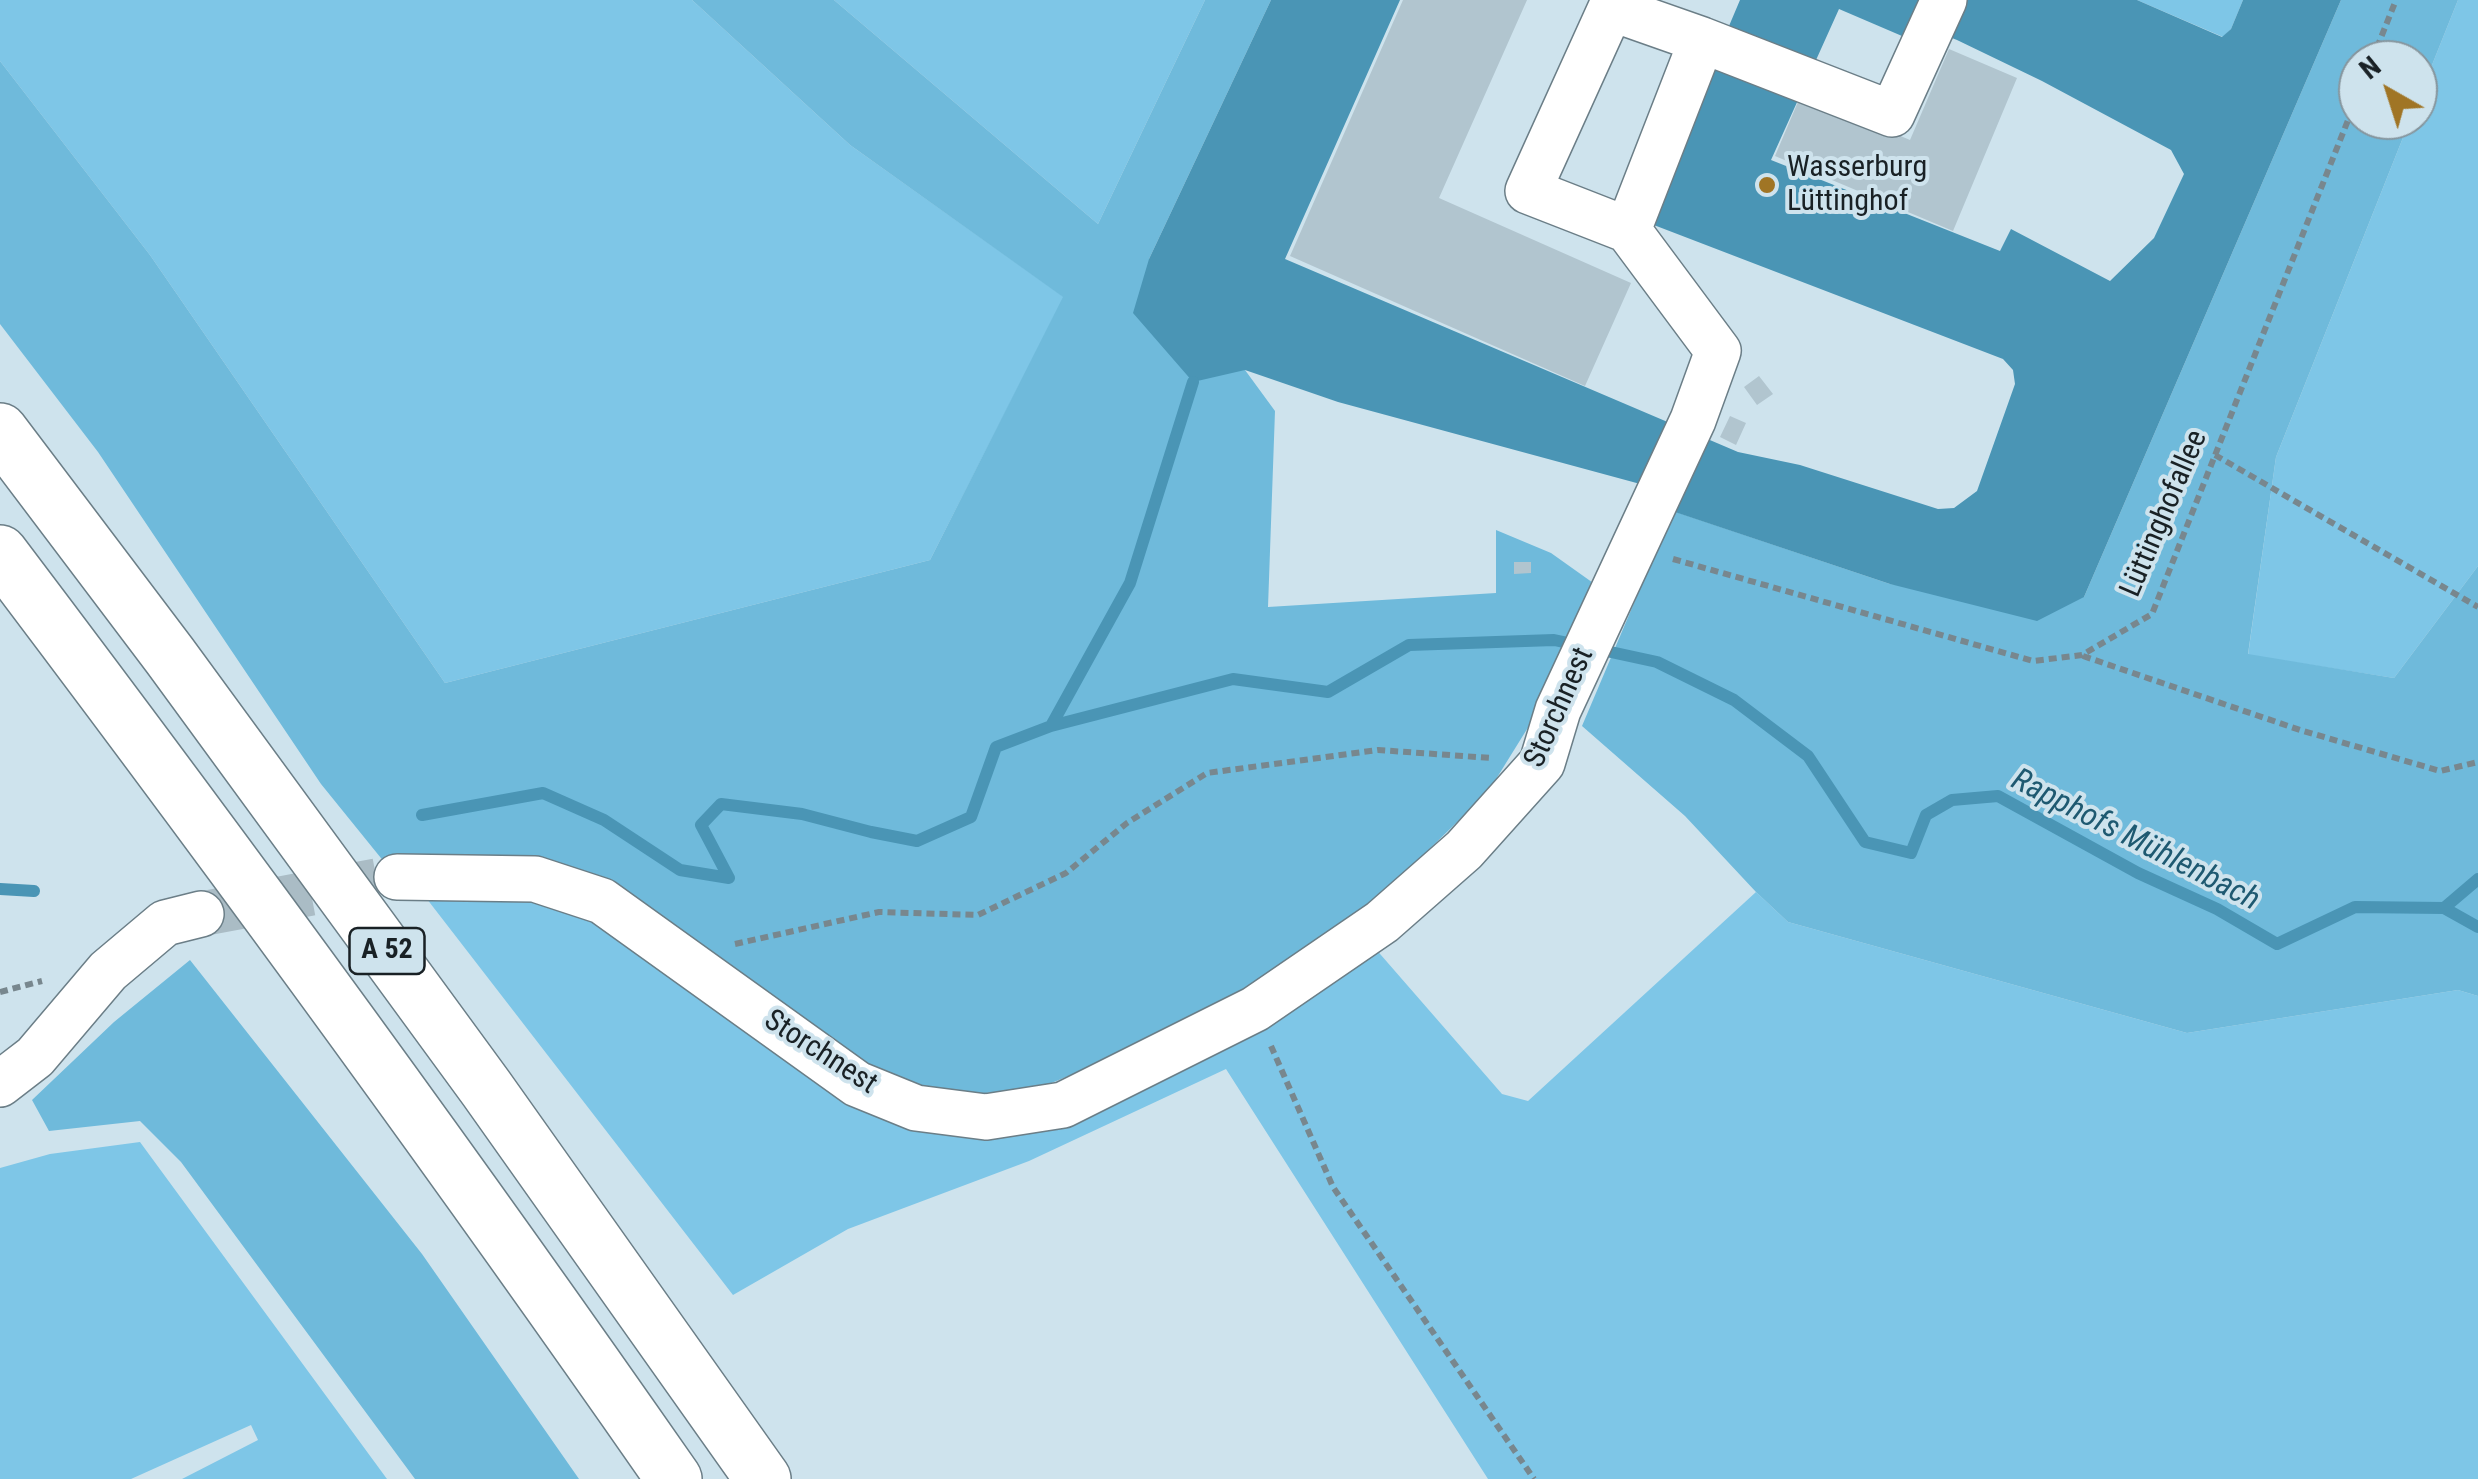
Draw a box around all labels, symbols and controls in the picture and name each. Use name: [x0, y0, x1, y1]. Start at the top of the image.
north arrow: [2338, 40, 2438, 140]
text: N: [2353, 50, 2387, 86]
place label: Wasserburg Lüttinghof: [1787, 150, 1927, 220]
marker: Wasserburg Lüttinghof: [1756, 174, 1778, 196]
street label: Lüttinghofallee: [2114, 425, 2216, 603]
street label: Storchnest: [1518, 642, 1602, 774]
water label: Rapphofs Mühlenbach: [2004, 762, 2266, 920]
road number: A 52: [350, 928, 424, 974]
street label: Storchnest: [757, 1003, 883, 1103]

